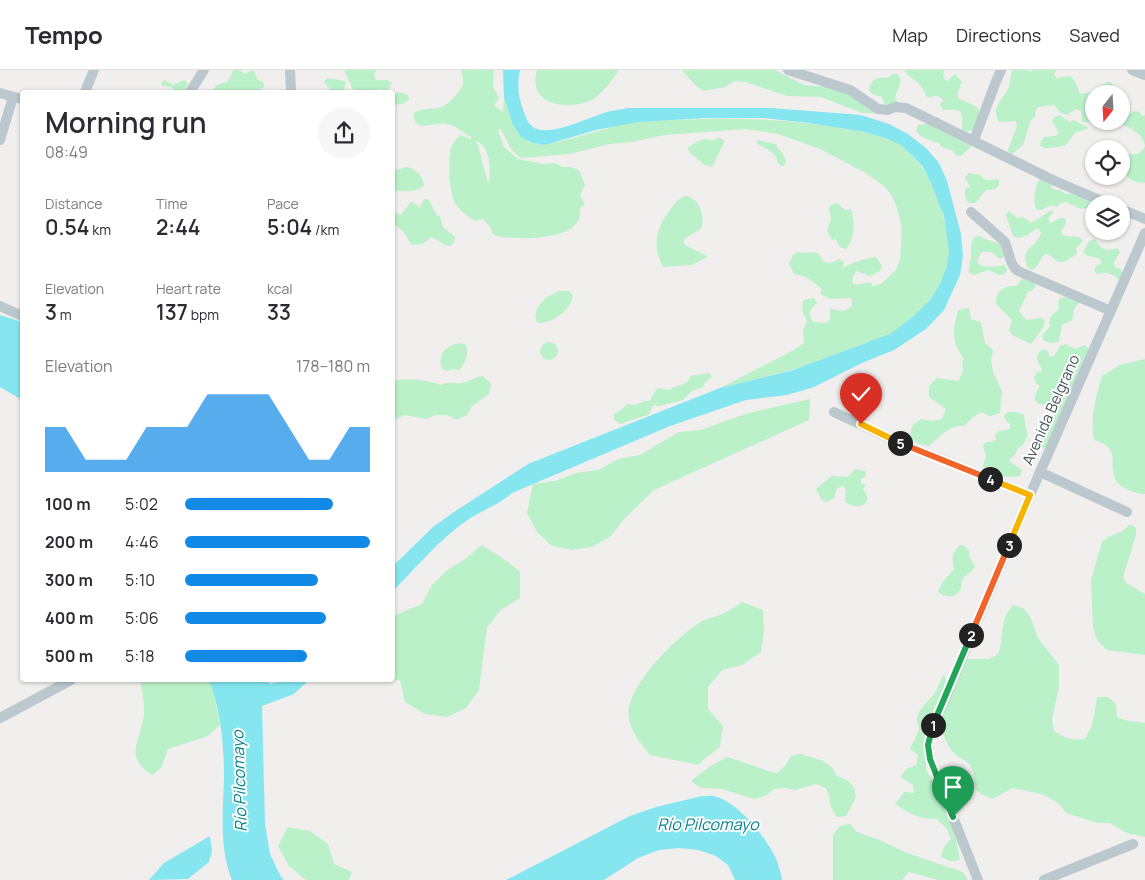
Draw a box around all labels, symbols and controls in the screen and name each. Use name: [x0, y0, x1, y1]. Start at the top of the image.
text: Tempo: [25, 18, 103, 51]
text: Map: [892, 23, 928, 47]
text: Directions: [956, 23, 1041, 47]
text: Saved: [1069, 23, 1120, 47]
north arrow: [1085, 85, 1130, 130]
map controls: [1085, 85, 1130, 240]
text: Morning run: [45, 103, 206, 141]
button: share: [318, 107, 370, 159]
button: locate: [1085, 140, 1130, 185]
text: 08:49: [45, 141, 88, 163]
text: Distance: [45, 194, 102, 213]
text: Time: [156, 194, 188, 213]
text: Pace: [267, 194, 299, 213]
button: layers: [1085, 195, 1130, 240]
text: 0.54: [45, 213, 89, 241]
text: 2:44: [156, 213, 200, 241]
text: 5:04: [267, 213, 312, 241]
text: km: [89, 220, 111, 239]
text: /km: [312, 220, 339, 239]
text: Elevation: [45, 279, 104, 298]
text: Heart rate: [156, 279, 221, 298]
text: kcal: [267, 279, 293, 298]
text: 3: [45, 298, 57, 326]
text: 137: [156, 298, 188, 326]
text: 33: [267, 298, 291, 326]
text: m: [57, 305, 72, 324]
text: bpm: [188, 305, 219, 324]
street label: Avenida Belgrano: [1017, 351, 1084, 468]
text: Elevation: [45, 355, 113, 377]
text: 178–180 m: [296, 355, 370, 377]
pin: [840, 373, 882, 424]
icon: check: [847, 380, 875, 408]
pin: 5: [888, 430, 912, 456]
text: 5: [896, 434, 905, 453]
pin: 4: [978, 466, 1002, 492]
text: 4: [986, 470, 995, 489]
text: 100 m: [45, 493, 91, 515]
text: 5:02: [125, 493, 158, 515]
text: 200 m: [45, 531, 93, 553]
text: 4:46: [125, 531, 159, 553]
pin: 3: [996, 532, 1022, 558]
text: 3: [1005, 536, 1014, 555]
text: 300 m: [45, 569, 93, 591]
text: 5:10: [125, 569, 155, 591]
text: 400 m: [45, 607, 93, 629]
text: 5:06: [125, 607, 159, 629]
pin: 2: [958, 622, 984, 648]
text: 2: [967, 626, 976, 645]
text: 500 m: [45, 645, 93, 667]
text: 5:18: [125, 645, 155, 667]
pin: 1: [920, 712, 946, 738]
text: 1: [930, 716, 937, 735]
water label: Río Pilcomayo: [226, 728, 252, 832]
pin: [932, 766, 974, 817]
icon: arrive: [939, 773, 967, 801]
water label: Río Pilcomayo: [657, 813, 760, 835]

